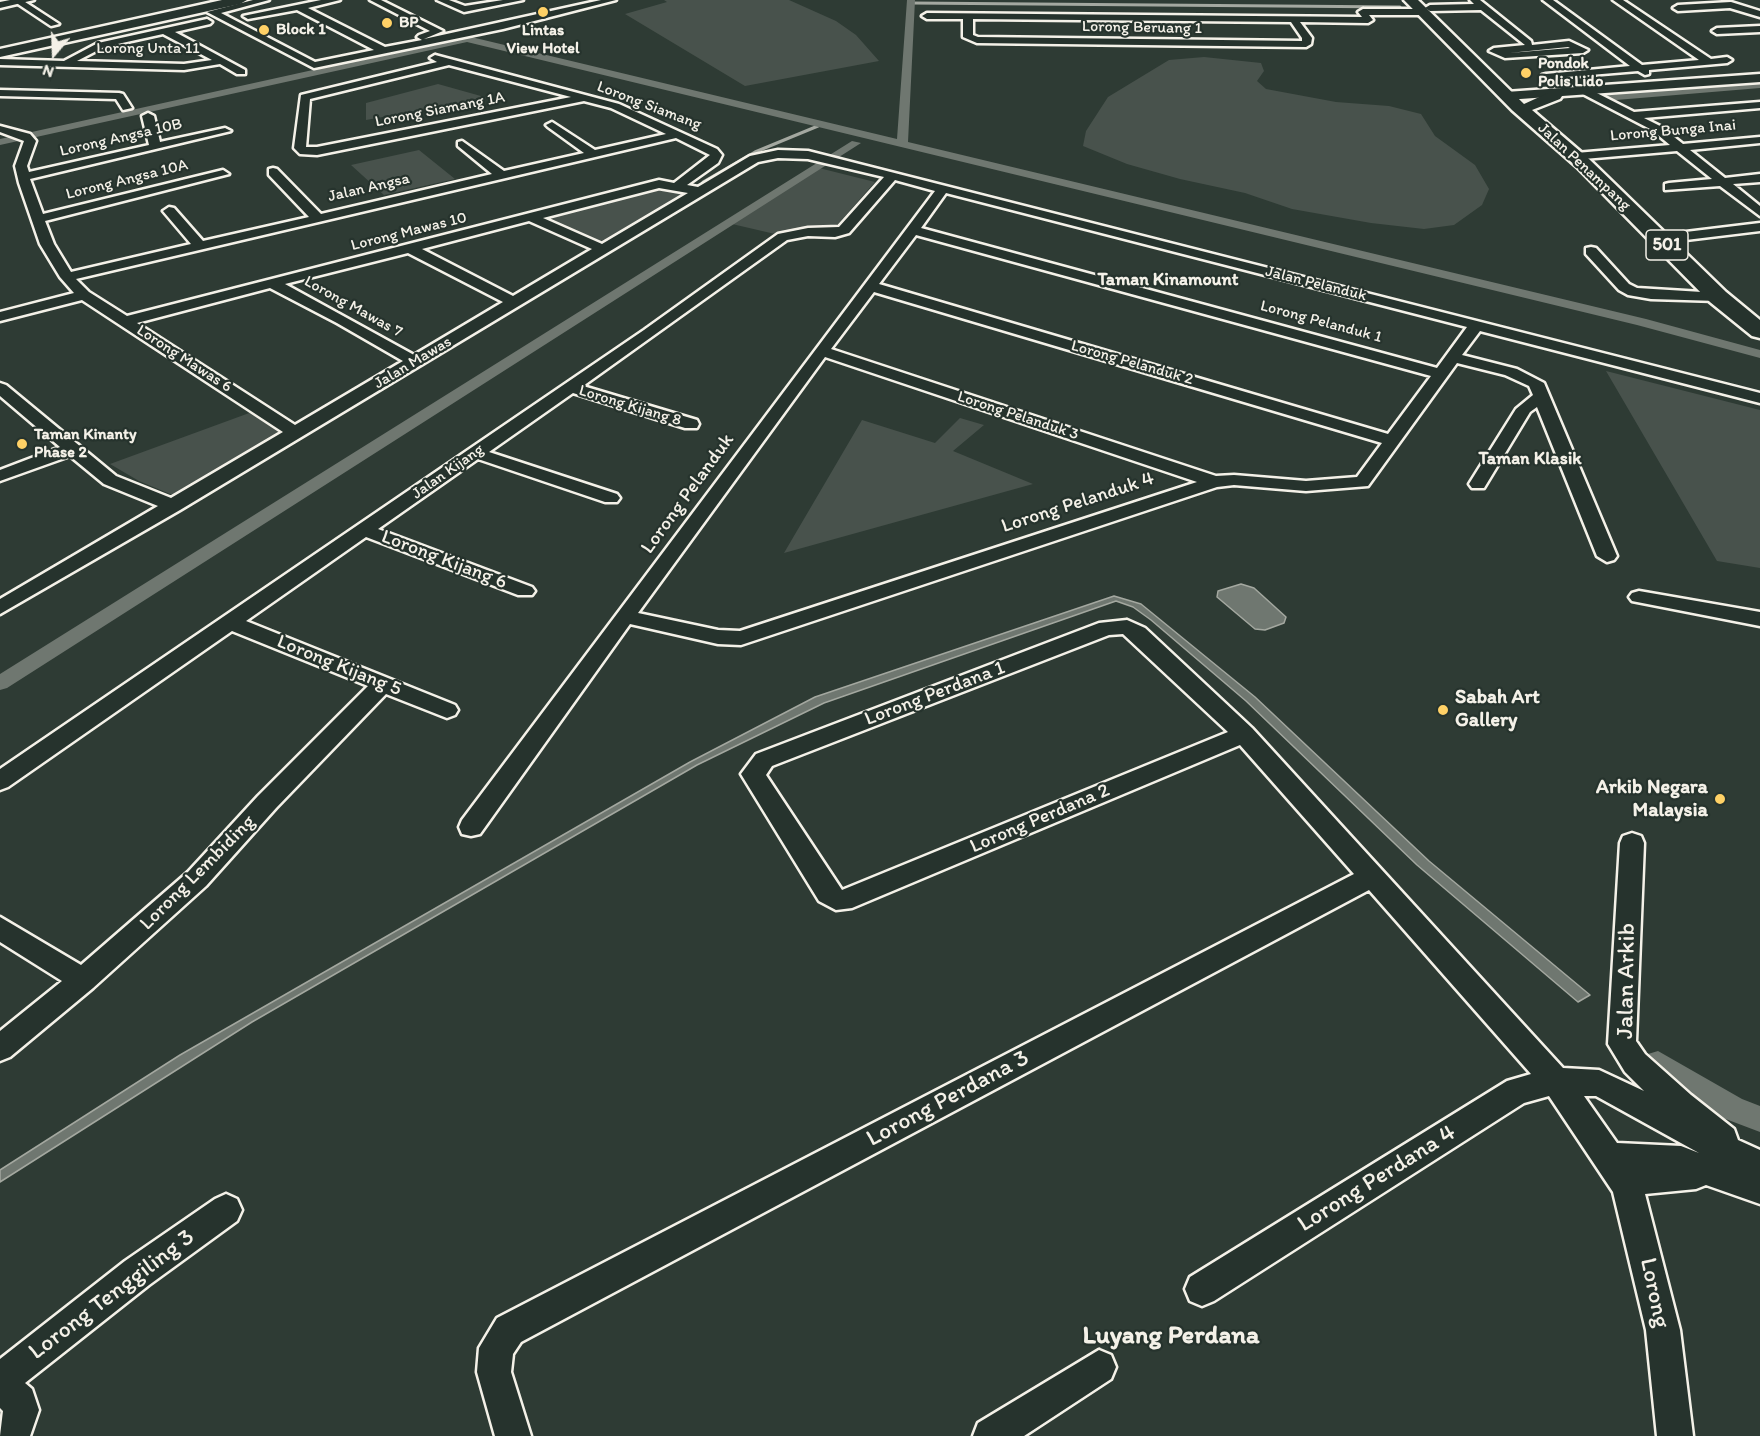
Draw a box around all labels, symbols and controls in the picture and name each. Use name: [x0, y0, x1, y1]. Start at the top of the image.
marker: Lintas View Hotel: [536, 5, 550, 19]
place label: BP: [399, 13, 418, 33]
marker: BP: [380, 16, 394, 30]
street label: Lorong Beruang 1: [1082, 17, 1202, 39]
place label: Block 1: [276, 20, 326, 40]
place label: Lintas View Hotel: [507, 21, 579, 59]
marker: Block 1: [257, 23, 271, 37]
north arrow: [24, 24, 84, 84]
street label: Lorong Unta 11: [96, 39, 200, 59]
place label: Pondok Polis Lido: [1538, 54, 1603, 92]
text: N: [40, 61, 56, 82]
marker: Pondok Polis Lido: [1519, 66, 1533, 80]
street label: Lorong Siamang: [594, 77, 704, 135]
street label: Lorong Siamang 1A: [373, 88, 507, 132]
street label: Lorong Angsa 10B: [58, 115, 184, 161]
street label: Lorong Bunga Inai: [1609, 116, 1737, 146]
street label: Jalan Penampang: [1533, 119, 1635, 215]
street label: Lorong Angsa 10A: [64, 156, 190, 204]
street label: Jalan Angsa: [326, 169, 412, 207]
street label: Lorong Mawas 10: [349, 208, 469, 256]
road number: 501: [1646, 230, 1688, 260]
street label: Jalan Pelanduk: [1264, 262, 1368, 306]
district label: Taman Kinamount: [1097, 269, 1239, 291]
street label: Lorong Mawas 7: [300, 272, 406, 342]
street label: Lorong Pelanduk 1: [1258, 297, 1384, 347]
street label: Lorong Mawas 6: [133, 321, 235, 397]
street label: Jalan Mawas: [371, 332, 455, 394]
street label: Lorong Pelanduk 2: [1069, 336, 1195, 390]
street label: Lorong Kijang 8: [576, 381, 684, 431]
street label: Lorong Pelanduk 3: [955, 387, 1081, 445]
place label: Taman Kinanty Phase 2: [34, 425, 136, 463]
street label: Lorong Pelanduk: [636, 429, 740, 559]
marker: Taman Kinanty Phase 2: [15, 437, 29, 451]
street label: Jalan Kijang: [408, 440, 488, 504]
district label: Taman Klasik: [1478, 448, 1582, 470]
street label: Lorong Pelanduk 4: [999, 467, 1157, 539]
street label: Lorong Kijang 6: [378, 525, 510, 595]
street label: Lorong Kijang 5: [273, 630, 405, 702]
street label: Lorong Perdana 1: [862, 656, 1008, 732]
place label: Sabah Art Gallery: [1455, 686, 1540, 733]
marker: Sabah Art Gallery: [1436, 703, 1450, 717]
place label: Arkib Negara Malaysia: [1596, 776, 1708, 823]
street label: Lorong Perdana 2: [967, 779, 1113, 859]
marker: Arkib Negara Malaysia: [1713, 792, 1727, 806]
street label: Lorong Lembiding: [135, 810, 261, 936]
street label: Jalan Arkib: [1612, 923, 1642, 1039]
street label: Lorong Perdana 3: [862, 1044, 1034, 1154]
street label: Lorong Perdana 4: [1293, 1119, 1461, 1239]
street label: Lorong Tenggiling 3: [24, 1223, 200, 1367]
street label: Lorong: [1633, 1255, 1675, 1331]
district label: Luyang Perdana: [1083, 1320, 1259, 1352]

